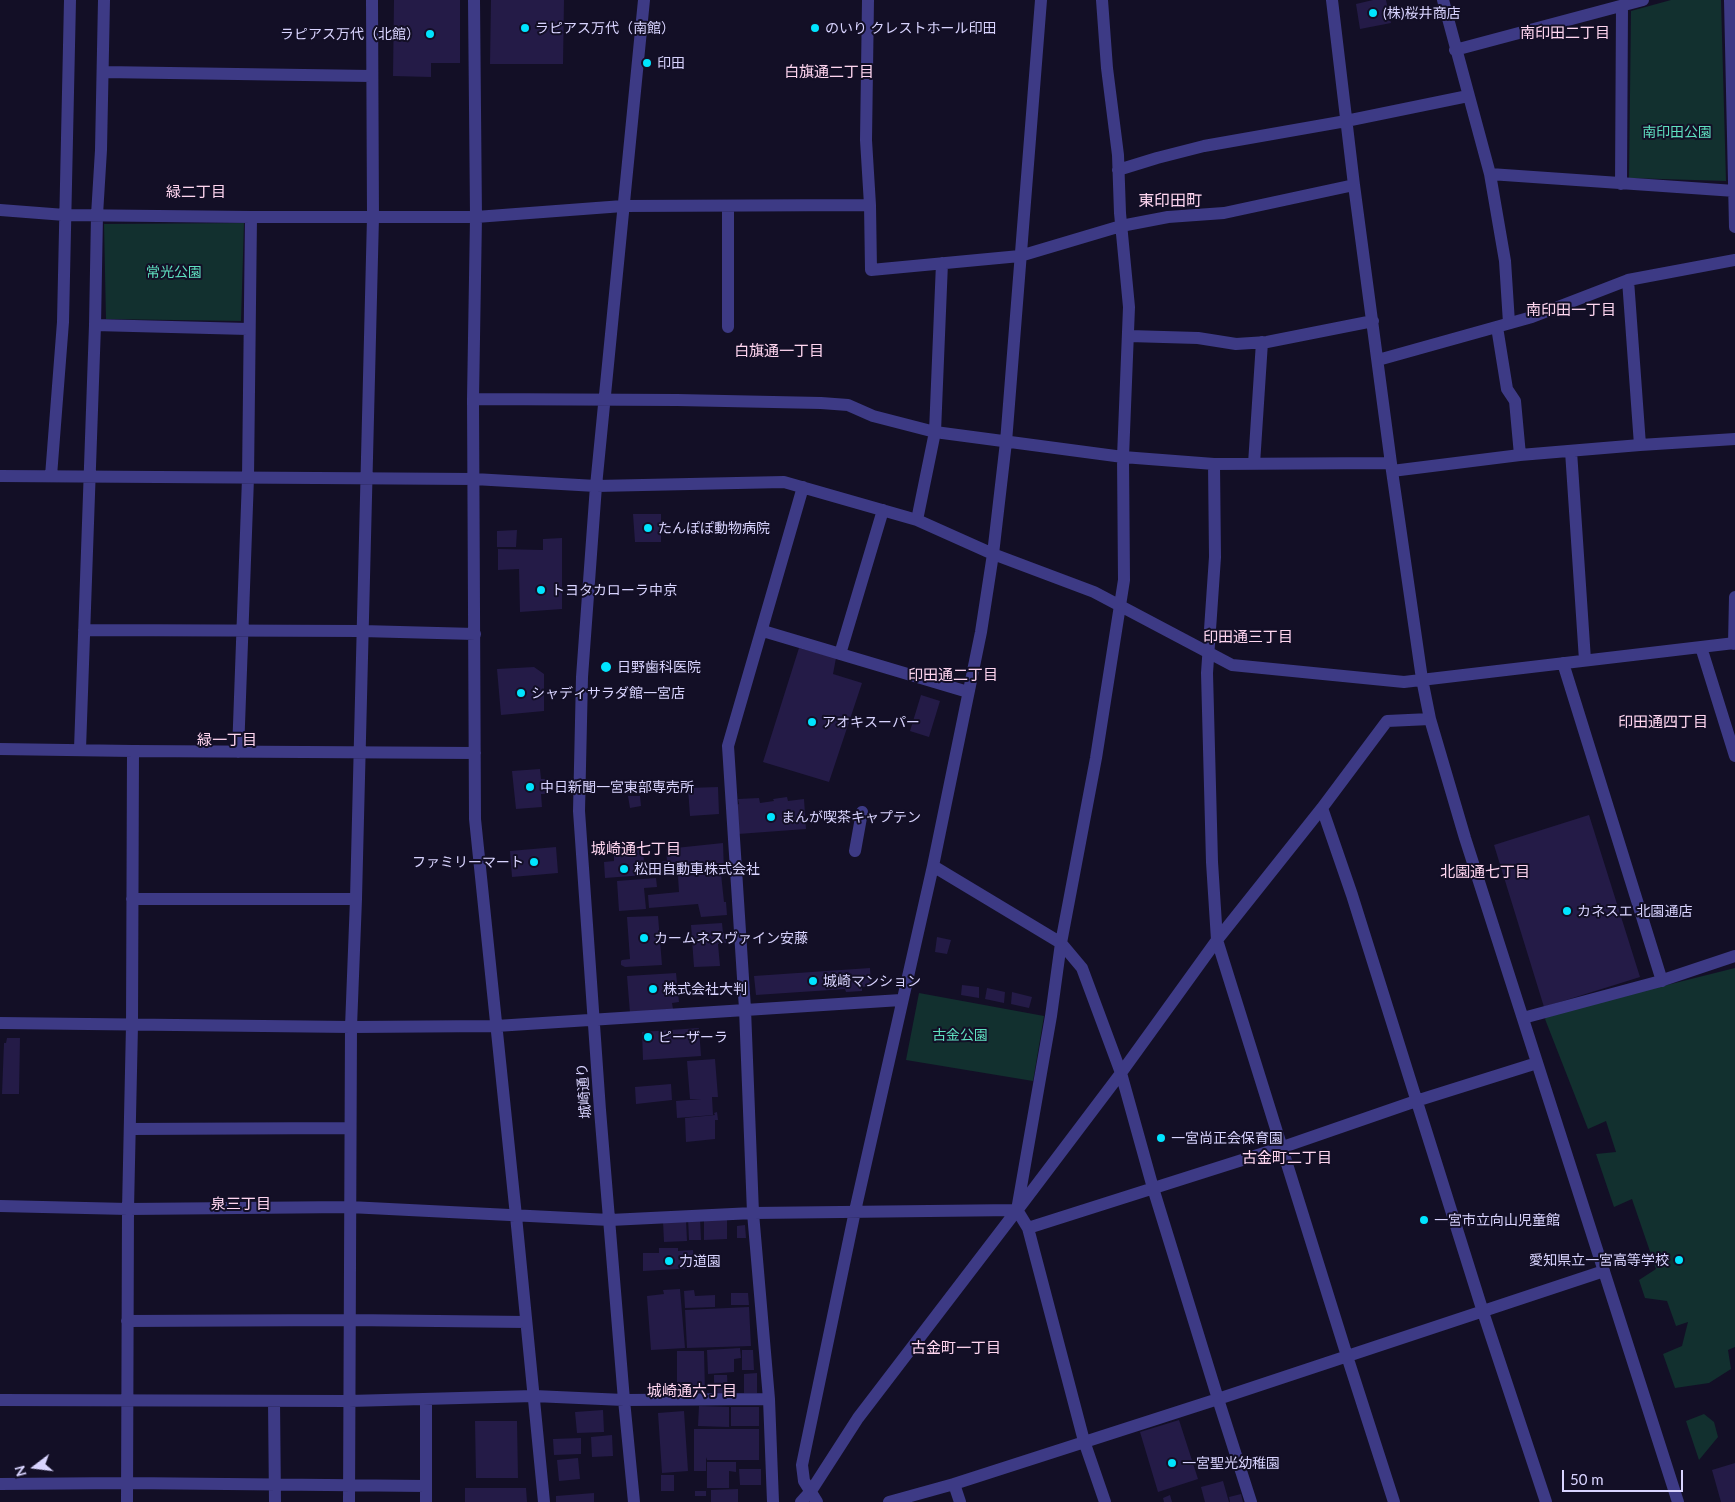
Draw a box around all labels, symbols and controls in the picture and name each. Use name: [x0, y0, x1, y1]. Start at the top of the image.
place label: (株)桜井商店: [1383, 5, 1460, 21]
marker: (株)桜井商店: [1367, 7, 1379, 19]
place label: ラピアス万代（南館）: [535, 20, 675, 36]
place label: のいり クレストホール印田: [825, 20, 997, 36]
marker: ラピアス万代（南館）: [519, 22, 531, 34]
marker: のいり クレストホール印田: [809, 22, 821, 34]
district label: 南印田二丁目: [1520, 24, 1610, 42]
place label: ラピアス万代（北館）: [280, 26, 420, 42]
marker: ラピアス万代（北館）: [424, 28, 436, 40]
place label: 印田: [657, 55, 685, 71]
marker: 印田: [641, 57, 653, 69]
district label: 白旗通二丁目: [784, 63, 874, 81]
park label: 南印田公園: [1642, 124, 1712, 140]
district label: 緑二丁目: [166, 183, 226, 201]
district label: 東印田町: [1138, 191, 1202, 211]
park label: 常光公園: [146, 264, 202, 280]
district label: 南印田一丁目: [1526, 301, 1616, 319]
district label: 白旗通一丁目: [734, 342, 824, 360]
place label: たんぽぽ動物病院: [658, 520, 770, 536]
marker: たんぽぽ動物病院: [642, 522, 654, 534]
place label: トヨタカローラ中京: [551, 582, 677, 598]
marker: トヨタカローラ中京: [535, 584, 547, 596]
district label: 印田通三丁目: [1203, 628, 1293, 646]
place label: 日野歯科医院: [617, 659, 701, 675]
marker: 日野歯科医院: [599, 660, 613, 674]
district label: 印田通二丁目: [908, 666, 998, 684]
place label: シャディサラダ館一宮店: [531, 685, 685, 701]
marker: シャディサラダ館一宮店: [515, 687, 527, 699]
district label: 印田通四丁目: [1618, 713, 1708, 731]
place label: アオキスーパー: [822, 714, 920, 730]
marker: アオキスーパー: [806, 716, 818, 728]
district label: 緑一丁目: [197, 731, 257, 749]
place label: 中日新聞一宮東部専売所: [540, 779, 694, 795]
marker: 中日新聞一宮東部専売所: [524, 781, 536, 793]
place label: まんが喫茶キャプテン: [781, 809, 921, 825]
marker: まんが喫茶キャプテン: [765, 811, 777, 823]
district label: 城崎通七丁目: [591, 840, 681, 858]
place label: ファミリーマート: [412, 854, 524, 870]
marker: ファミリーマート: [528, 856, 540, 868]
place label: 松田自動車株式会社: [634, 861, 760, 877]
marker: 松田自動車株式会社: [618, 863, 630, 875]
district label: 北園通七丁目: [1440, 863, 1530, 881]
place label: カネスエ 北園通店: [1577, 903, 1693, 919]
marker: カネスエ 北園通店: [1561, 905, 1573, 917]
place label: カームネスヴァイン安藤: [654, 930, 808, 946]
marker: カームネスヴァイン安藤: [638, 932, 650, 944]
place label: 城崎マンション: [823, 973, 921, 989]
marker: 城崎マンション: [807, 975, 819, 987]
place label: 株式会社大判: [663, 981, 747, 997]
marker: 株式会社大判: [647, 983, 659, 995]
park label: 古金公園: [932, 1027, 988, 1043]
place label: ピーザーラ: [658, 1029, 728, 1045]
marker: ピーザーラ: [642, 1031, 654, 1043]
street label: 城崎通り: [574, 1062, 594, 1120]
place label: 一宮尚正会保育園: [1171, 1130, 1283, 1146]
marker: 一宮尚正会保育園: [1155, 1132, 1167, 1144]
district label: 古金町二丁目: [1242, 1149, 1332, 1167]
district label: 泉三丁目: [211, 1195, 271, 1213]
place label: 一宮市立向山児童館: [1434, 1212, 1560, 1228]
marker: 一宮市立向山児童館: [1418, 1214, 1430, 1226]
place label: 愛知県立一宮高等学校: [1529, 1252, 1669, 1268]
place label: 力道園: [679, 1253, 721, 1269]
marker: 愛知県立一宮高等学校: [1673, 1254, 1685, 1266]
marker: 力道園: [663, 1255, 675, 1267]
district label: 古金町一丁目: [911, 1339, 1001, 1357]
district label: 城崎通六丁目: [647, 1382, 737, 1400]
north arrow: [10, 1442, 60, 1492]
place label: 一宮聖光幼稚園: [1182, 1455, 1280, 1471]
marker: 一宮聖光幼稚園: [1166, 1457, 1178, 1469]
scale bar: [1565, 1460, 1686, 1492]
text: N: [10, 1464, 30, 1478]
text: 50 m: [1570, 1470, 1604, 1488]

